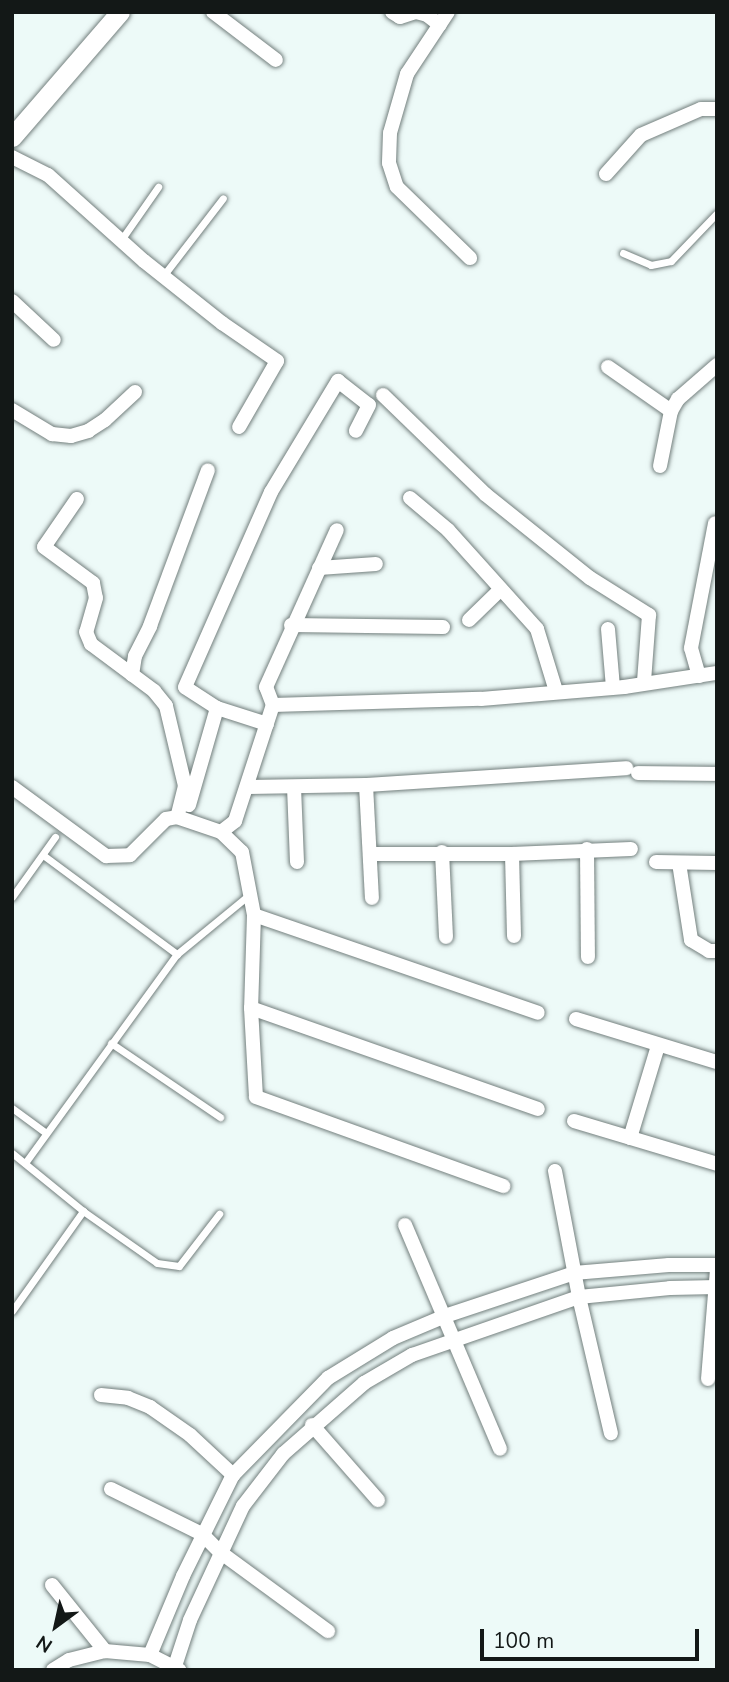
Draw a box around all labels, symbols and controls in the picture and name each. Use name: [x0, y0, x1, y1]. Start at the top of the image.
north arrow: [21, 1591, 91, 1661]
scale bar: [484, 1616, 703, 1660]
text: 100 m: [493, 1627, 554, 1655]
text: N: [32, 1629, 58, 1658]

